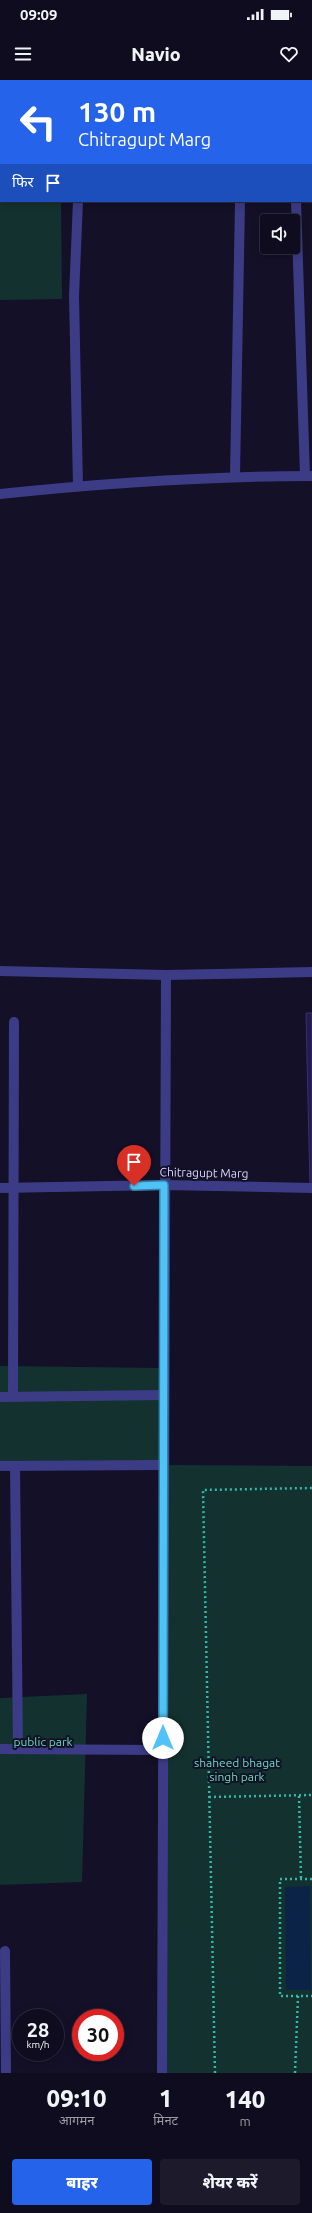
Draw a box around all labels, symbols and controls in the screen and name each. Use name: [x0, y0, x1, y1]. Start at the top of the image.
text: 09:09: [20, 6, 58, 23]
icon: menu: [12, 43, 34, 65]
icon: heart: [278, 43, 300, 65]
text: Navio: [131, 44, 181, 64]
icon: left: [12, 96, 64, 148]
text: 130 m: [78, 96, 156, 127]
text: Chitragupt Marg: [78, 129, 211, 149]
icon: arrive: [42, 172, 64, 194]
text: फिर: [12, 173, 34, 190]
map controls: [260, 214, 300, 254]
button: sound: [260, 214, 300, 254]
pin: [117, 1145, 151, 1186]
icon: arrive: [123, 1151, 145, 1173]
street label: Chitragupt Marg: [159, 1165, 249, 1180]
position arrow: [142, 1717, 184, 1759]
park label: public park: [13, 1735, 73, 1748]
park label: shaheed bhagat singh park: [194, 1756, 280, 1783]
speed limit sign: 30: [72, 2009, 124, 2061]
text: 28: [27, 2018, 49, 2041]
text: km/h: [26, 2039, 50, 2050]
text: 09:10: [47, 2085, 107, 2112]
text: 1: [159, 2085, 172, 2112]
text: 140: [225, 2086, 265, 2113]
text: आगमन: [59, 2113, 94, 2127]
text: मिनट: [153, 2113, 178, 2127]
text: m: [239, 2114, 251, 2128]
button: बाहर: [12, 2159, 152, 2205]
button: शेयर करें: [160, 2159, 300, 2205]

